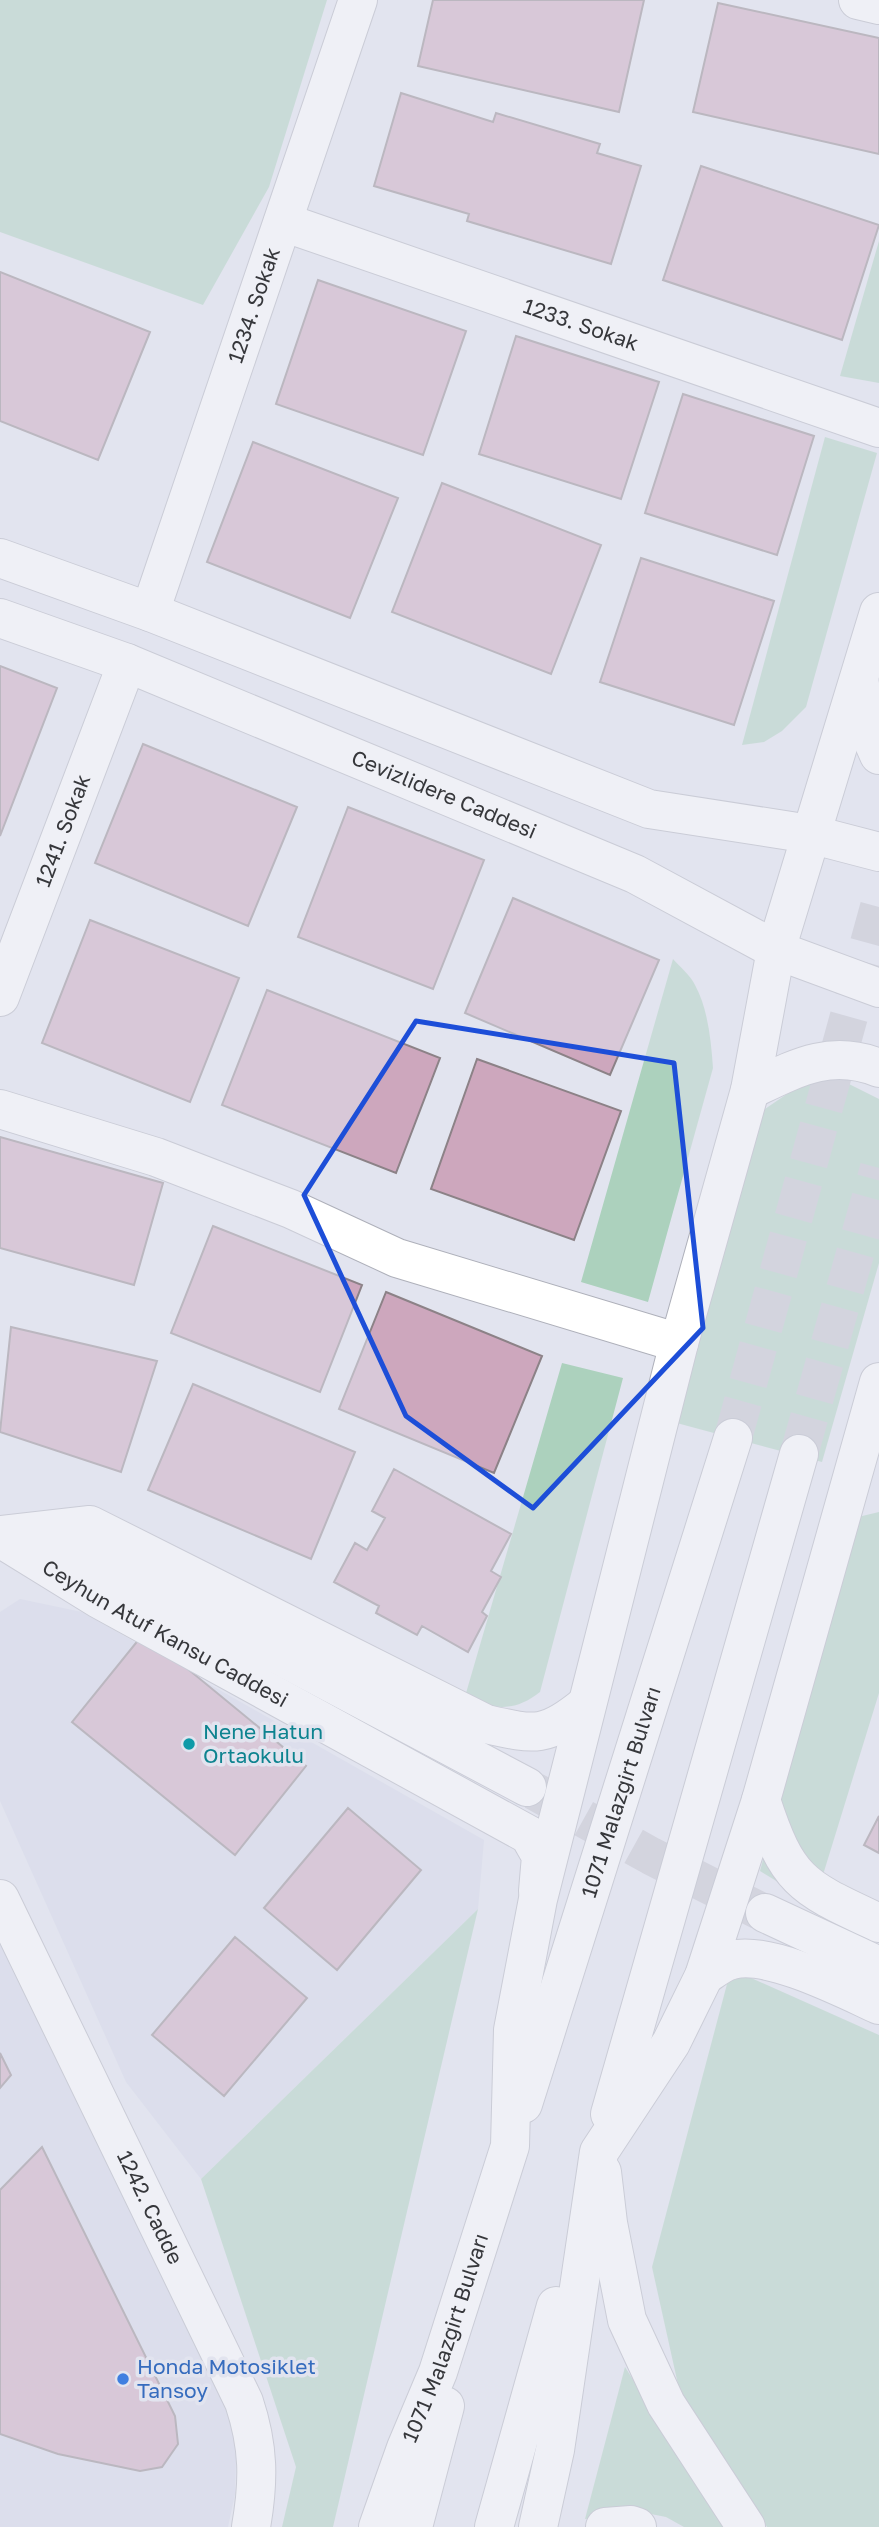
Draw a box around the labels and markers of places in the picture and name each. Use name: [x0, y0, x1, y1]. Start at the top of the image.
place label: Nene Hatun Ortaokulu: [203, 1718, 323, 1768]
marker: Nene Hatun Ortaokulu: [181, 1736, 197, 1752]
place label: Honda Motosiklet Tansoy: [137, 2353, 316, 2403]
marker: Honda Motosiklet Tansoy: [115, 2371, 131, 2387]

